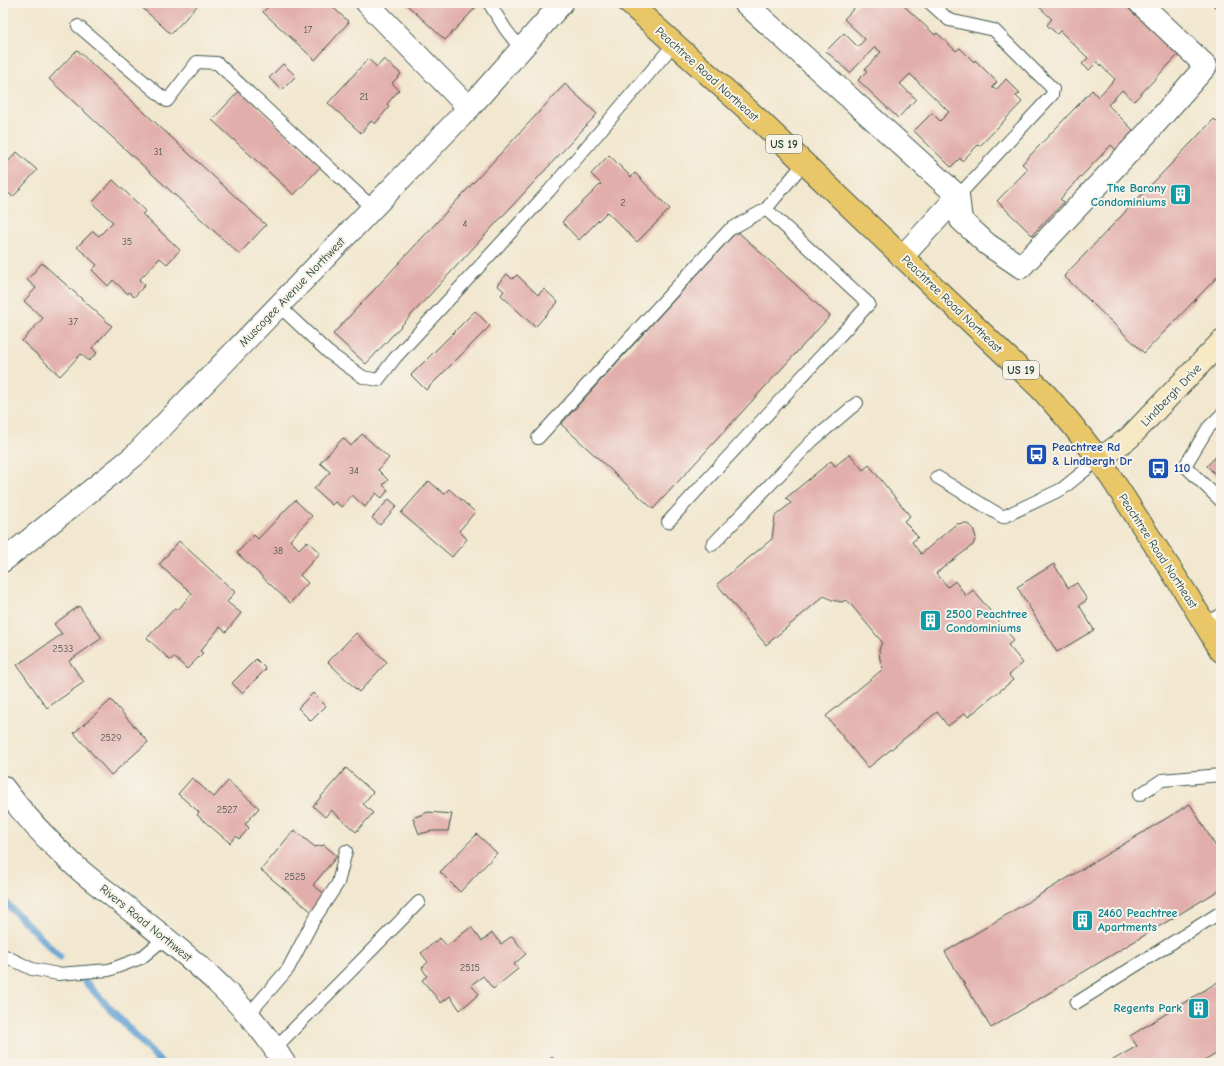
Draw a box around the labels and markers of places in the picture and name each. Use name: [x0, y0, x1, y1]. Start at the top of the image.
place label: The Barony Condominiums: [1091, 181, 1166, 209]
building icon: The Barony Condominiums: [1168, 182, 1194, 208]
place label: Peachtree Rd & Lindbergh Dr: [1052, 440, 1132, 468]
bus stop icon: Peachtree Rd & Lindbergh Dr: [1023, 441, 1049, 467]
bus stop icon: 110: [1146, 455, 1172, 481]
place label: 110: [1174, 461, 1190, 475]
place label: 2500 Peachtree Condominiums: [946, 607, 1027, 635]
building icon: 2500 Peachtree Condominiums: [918, 608, 944, 634]
place label: 2460 Peachtree Apartments: [1098, 906, 1178, 934]
building icon: 2460 Peachtree Apartments: [1070, 907, 1096, 933]
building icon: Regents Park: [1185, 995, 1211, 1021]
place label: Regents Park: [1113, 1001, 1182, 1015]

